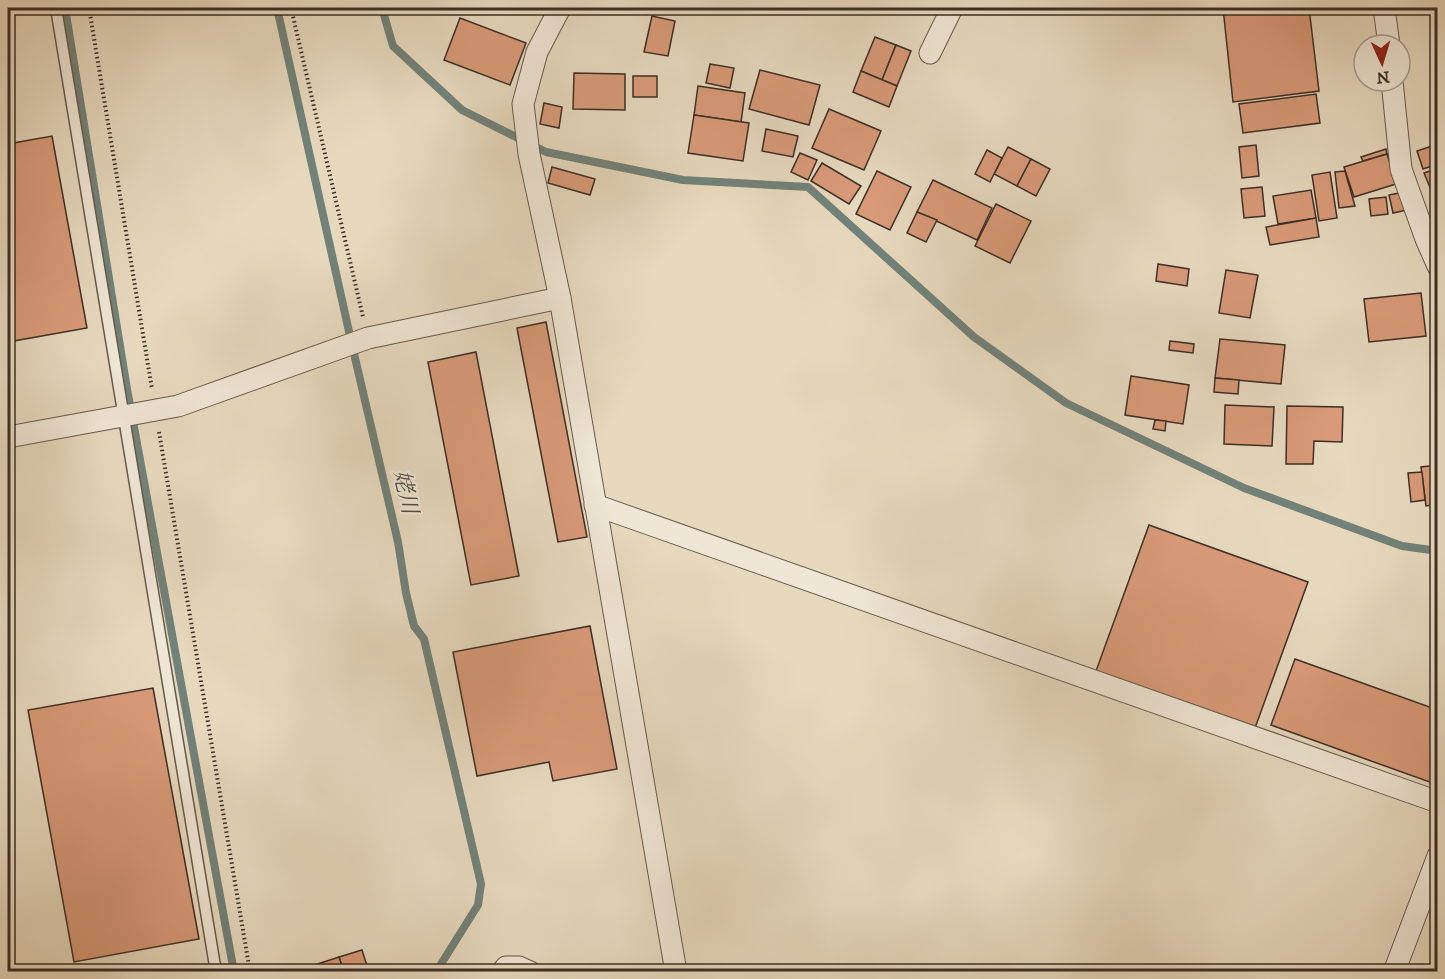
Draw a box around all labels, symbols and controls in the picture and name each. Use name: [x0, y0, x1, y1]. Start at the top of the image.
north arrow: [1352, 33, 1412, 93]
text: N: [1376, 67, 1390, 87]
water label: 姥川: [387, 468, 424, 518]

